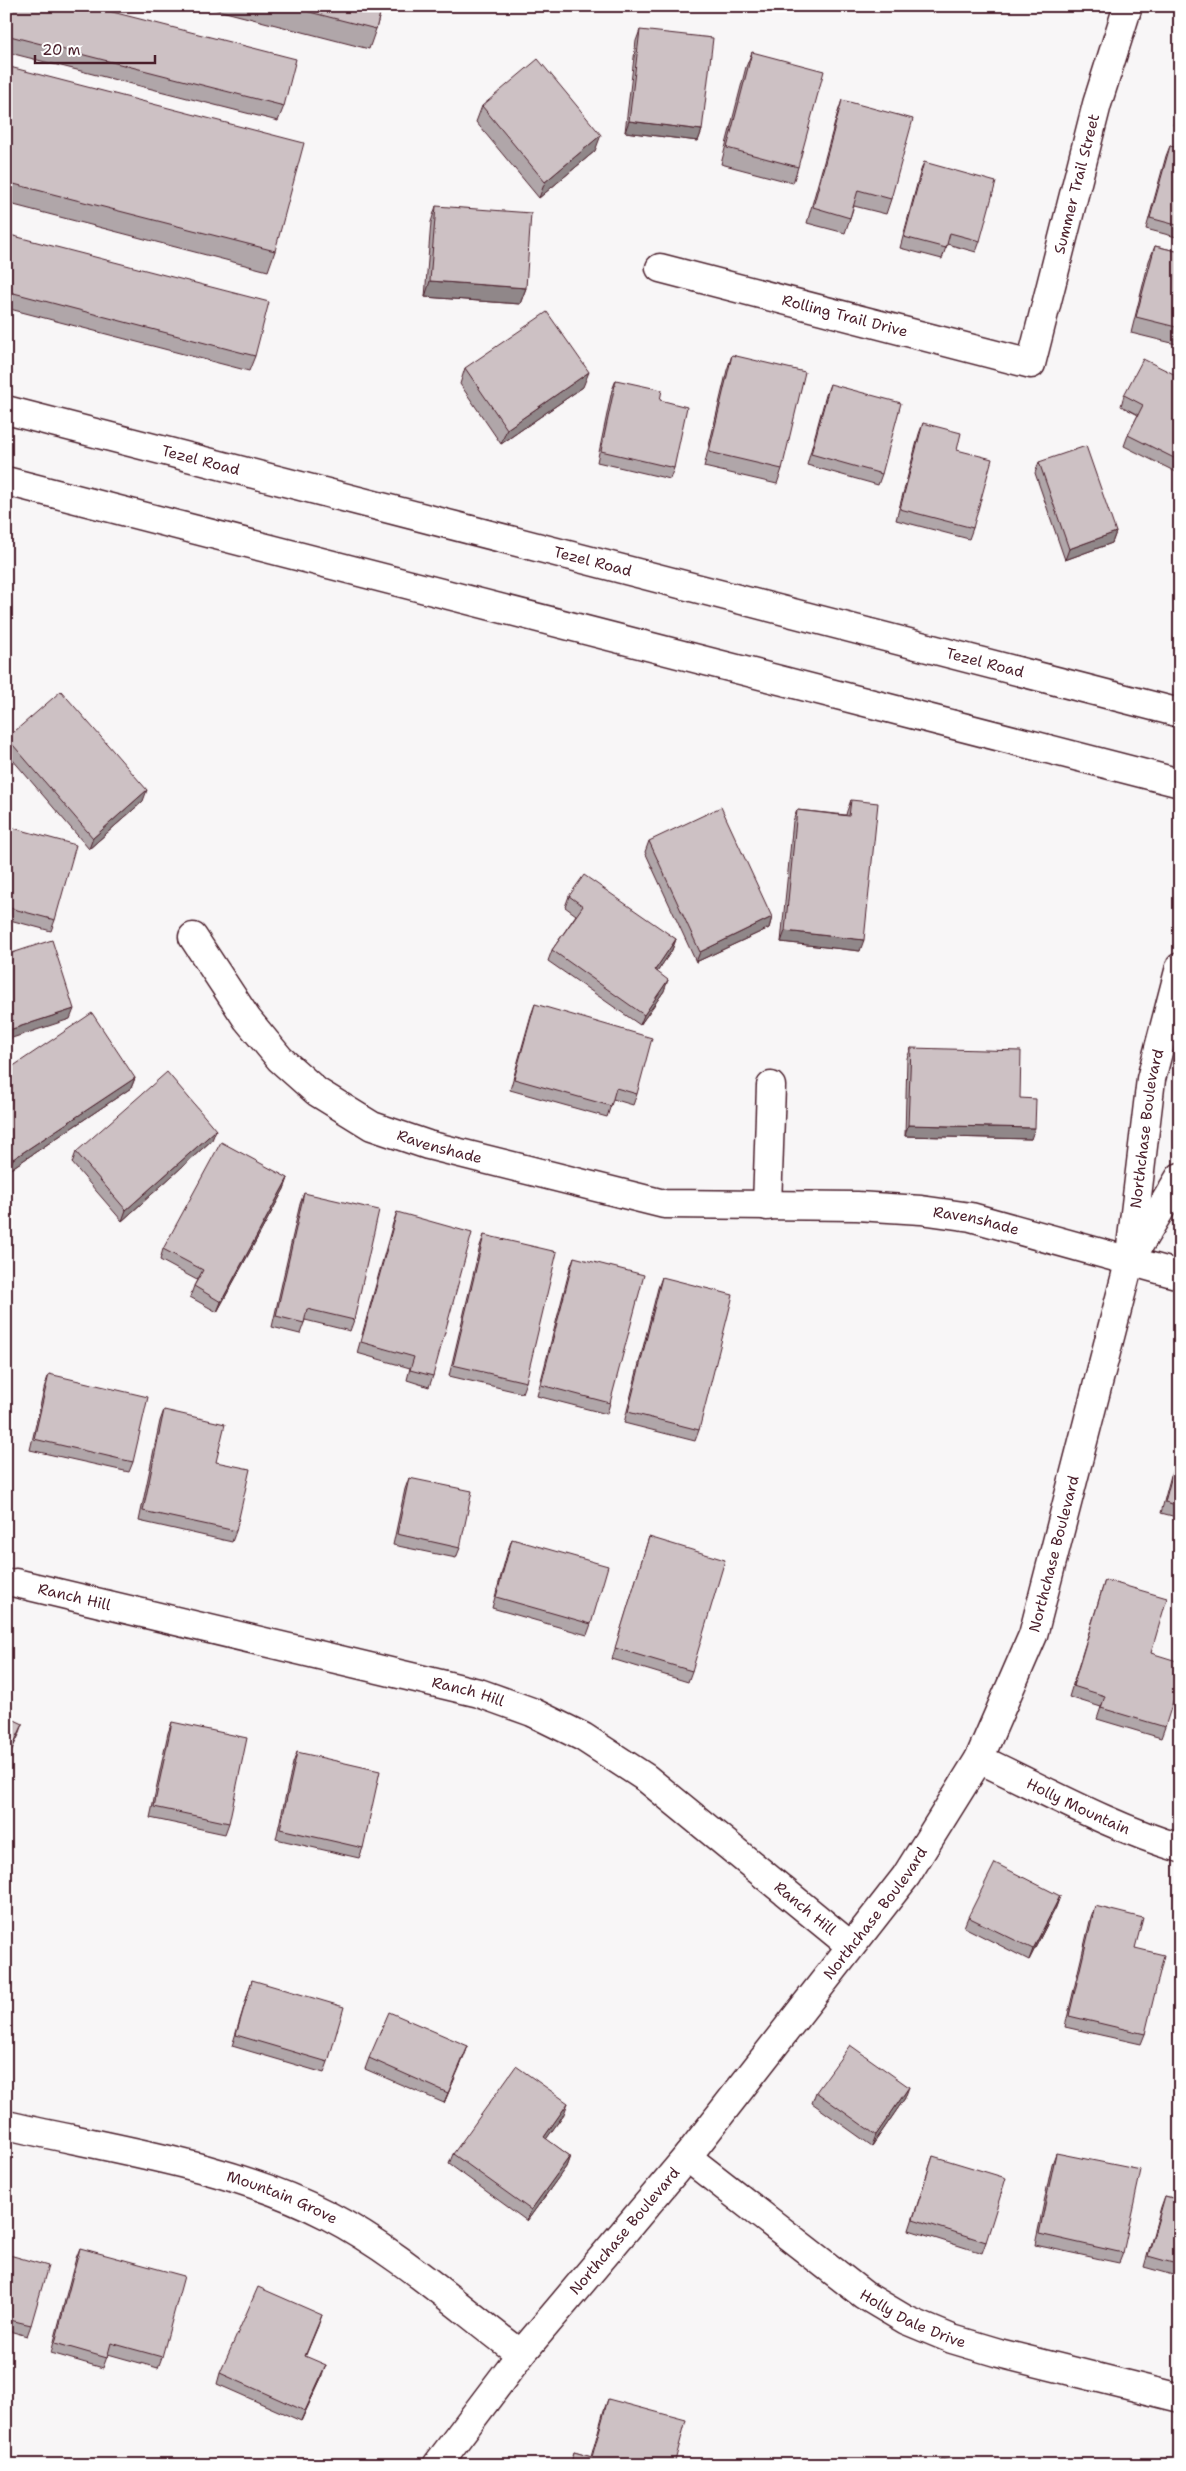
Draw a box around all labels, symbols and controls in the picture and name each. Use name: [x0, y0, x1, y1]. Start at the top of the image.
scale bar: [35, 32, 155, 64]
text: 20 m: [42, 40, 81, 60]
street label: Summer Trail Street: [1049, 112, 1104, 256]
street label: Rolling Trail Drive: [780, 290, 910, 342]
street label: Tezel Road: [159, 441, 242, 480]
street label: Tezel Road: [552, 542, 634, 581]
street label: Tezel Road: [944, 643, 1027, 682]
street label: Northchase Boulevard: [1126, 1046, 1169, 1210]
street label: Ravenshade: [394, 1125, 484, 1168]
street label: Ravenshade: [932, 1202, 1021, 1240]
street label: Northchase Boulevard: [1024, 1473, 1084, 1634]
street label: Ranch Hill: [36, 1579, 113, 1615]
street label: Ranch Hill: [430, 1672, 508, 1711]
street label: Holly Mountain: [1023, 1774, 1133, 1839]
street label: Northchase Boulevard: [819, 1843, 932, 1984]
street label: Ranch Hill: [770, 1877, 841, 1940]
street label: Northchase Boulevard: [565, 2163, 684, 2299]
street label: Mountain Grove: [224, 2166, 341, 2229]
street label: Holly Dale Drive: [856, 2285, 968, 2353]

